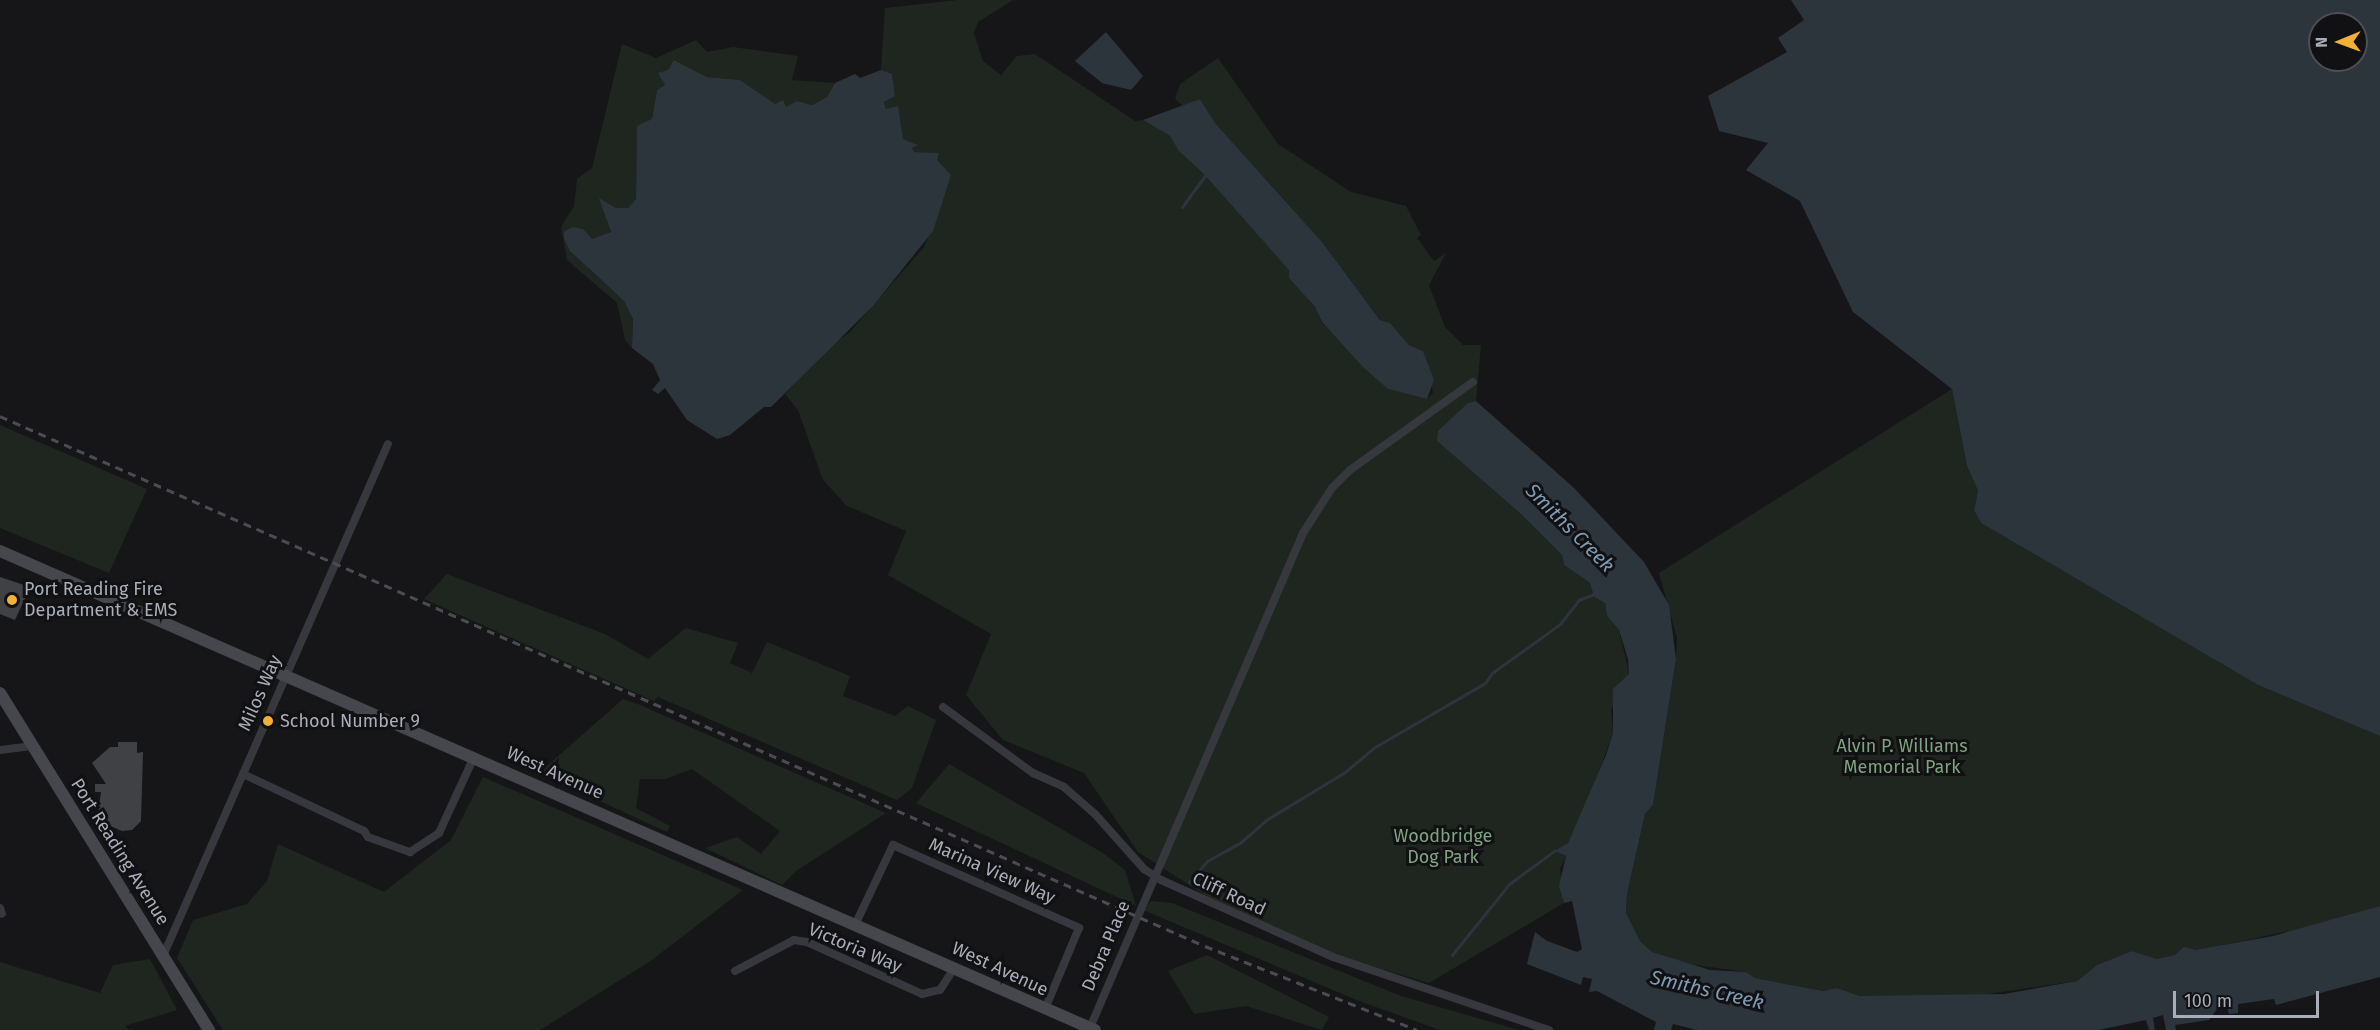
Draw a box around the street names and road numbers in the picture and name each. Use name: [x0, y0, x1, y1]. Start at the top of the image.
street label: Milos Way: [234, 652, 286, 734]
street label: West Avenue: [503, 742, 607, 804]
street label: Port Reading Avenue: [66, 775, 174, 929]
street label: Marina View Way: [925, 833, 1059, 909]
street label: Cliff Road: [1189, 868, 1269, 920]
street label: Debra Place: [1077, 897, 1135, 995]
street label: Victoria Way: [805, 919, 905, 977]
street label: West Avenue: [948, 937, 1052, 1001]

